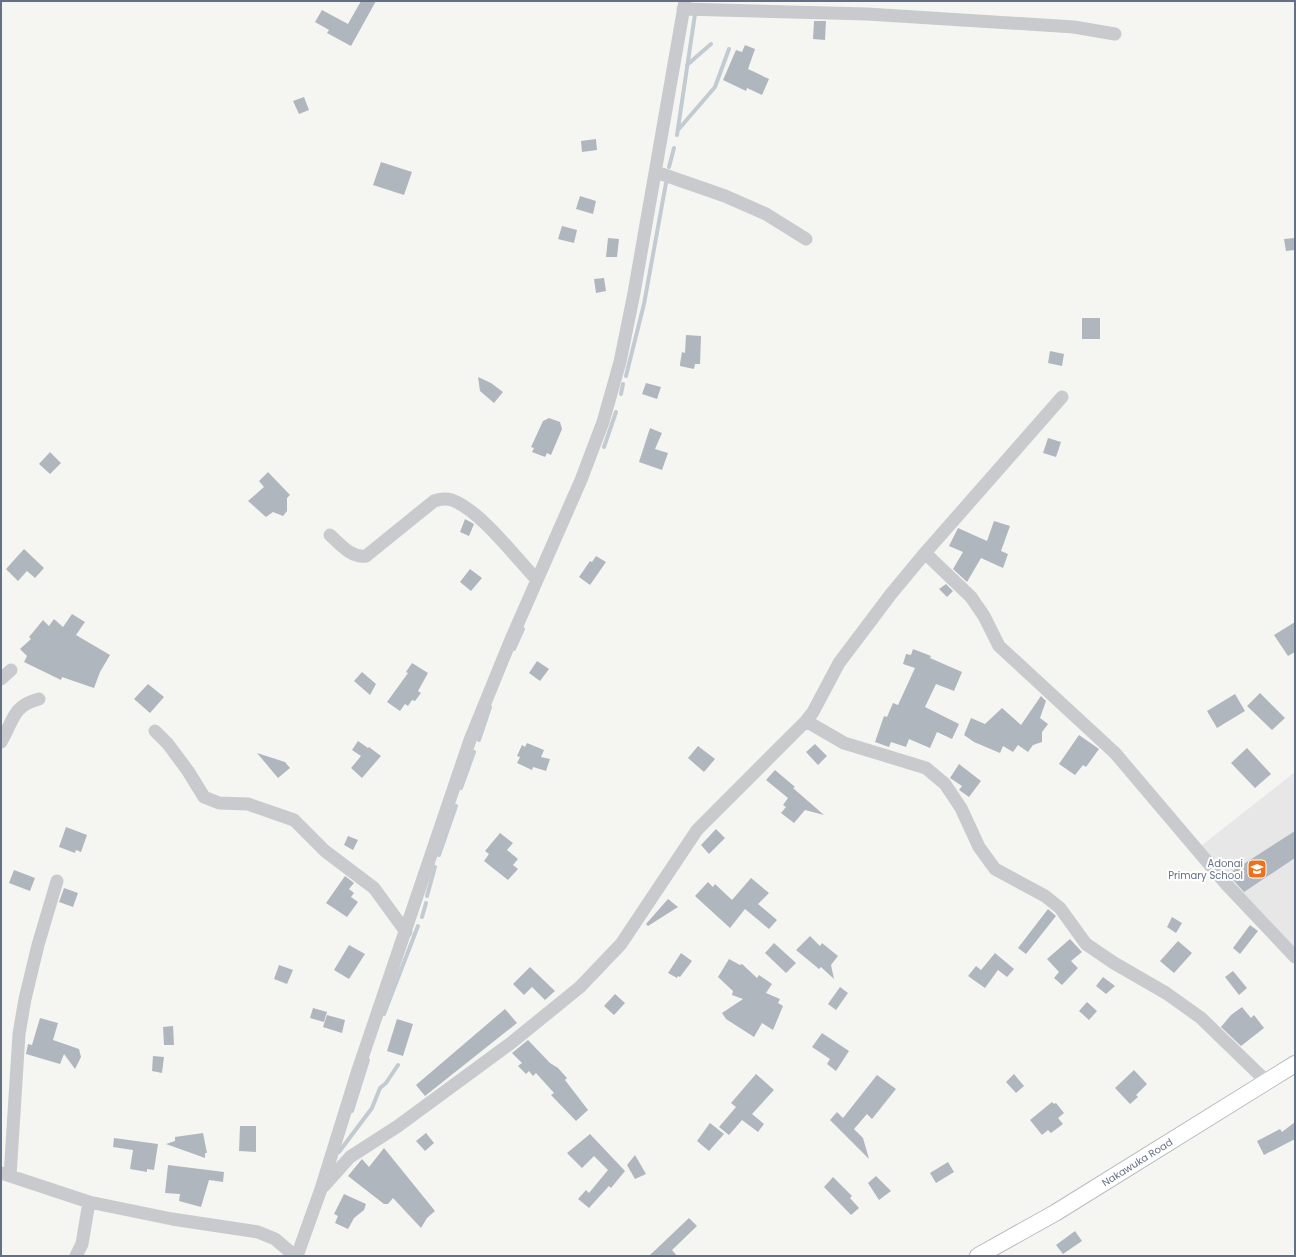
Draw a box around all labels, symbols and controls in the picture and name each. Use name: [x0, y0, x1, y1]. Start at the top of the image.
place label: Adonai Primary School: [1168, 856, 1243, 883]
school or university icon: Adonai Primary School: [1246, 858, 1268, 880]
street label: Nakawuka Road: [1099, 1135, 1176, 1190]

